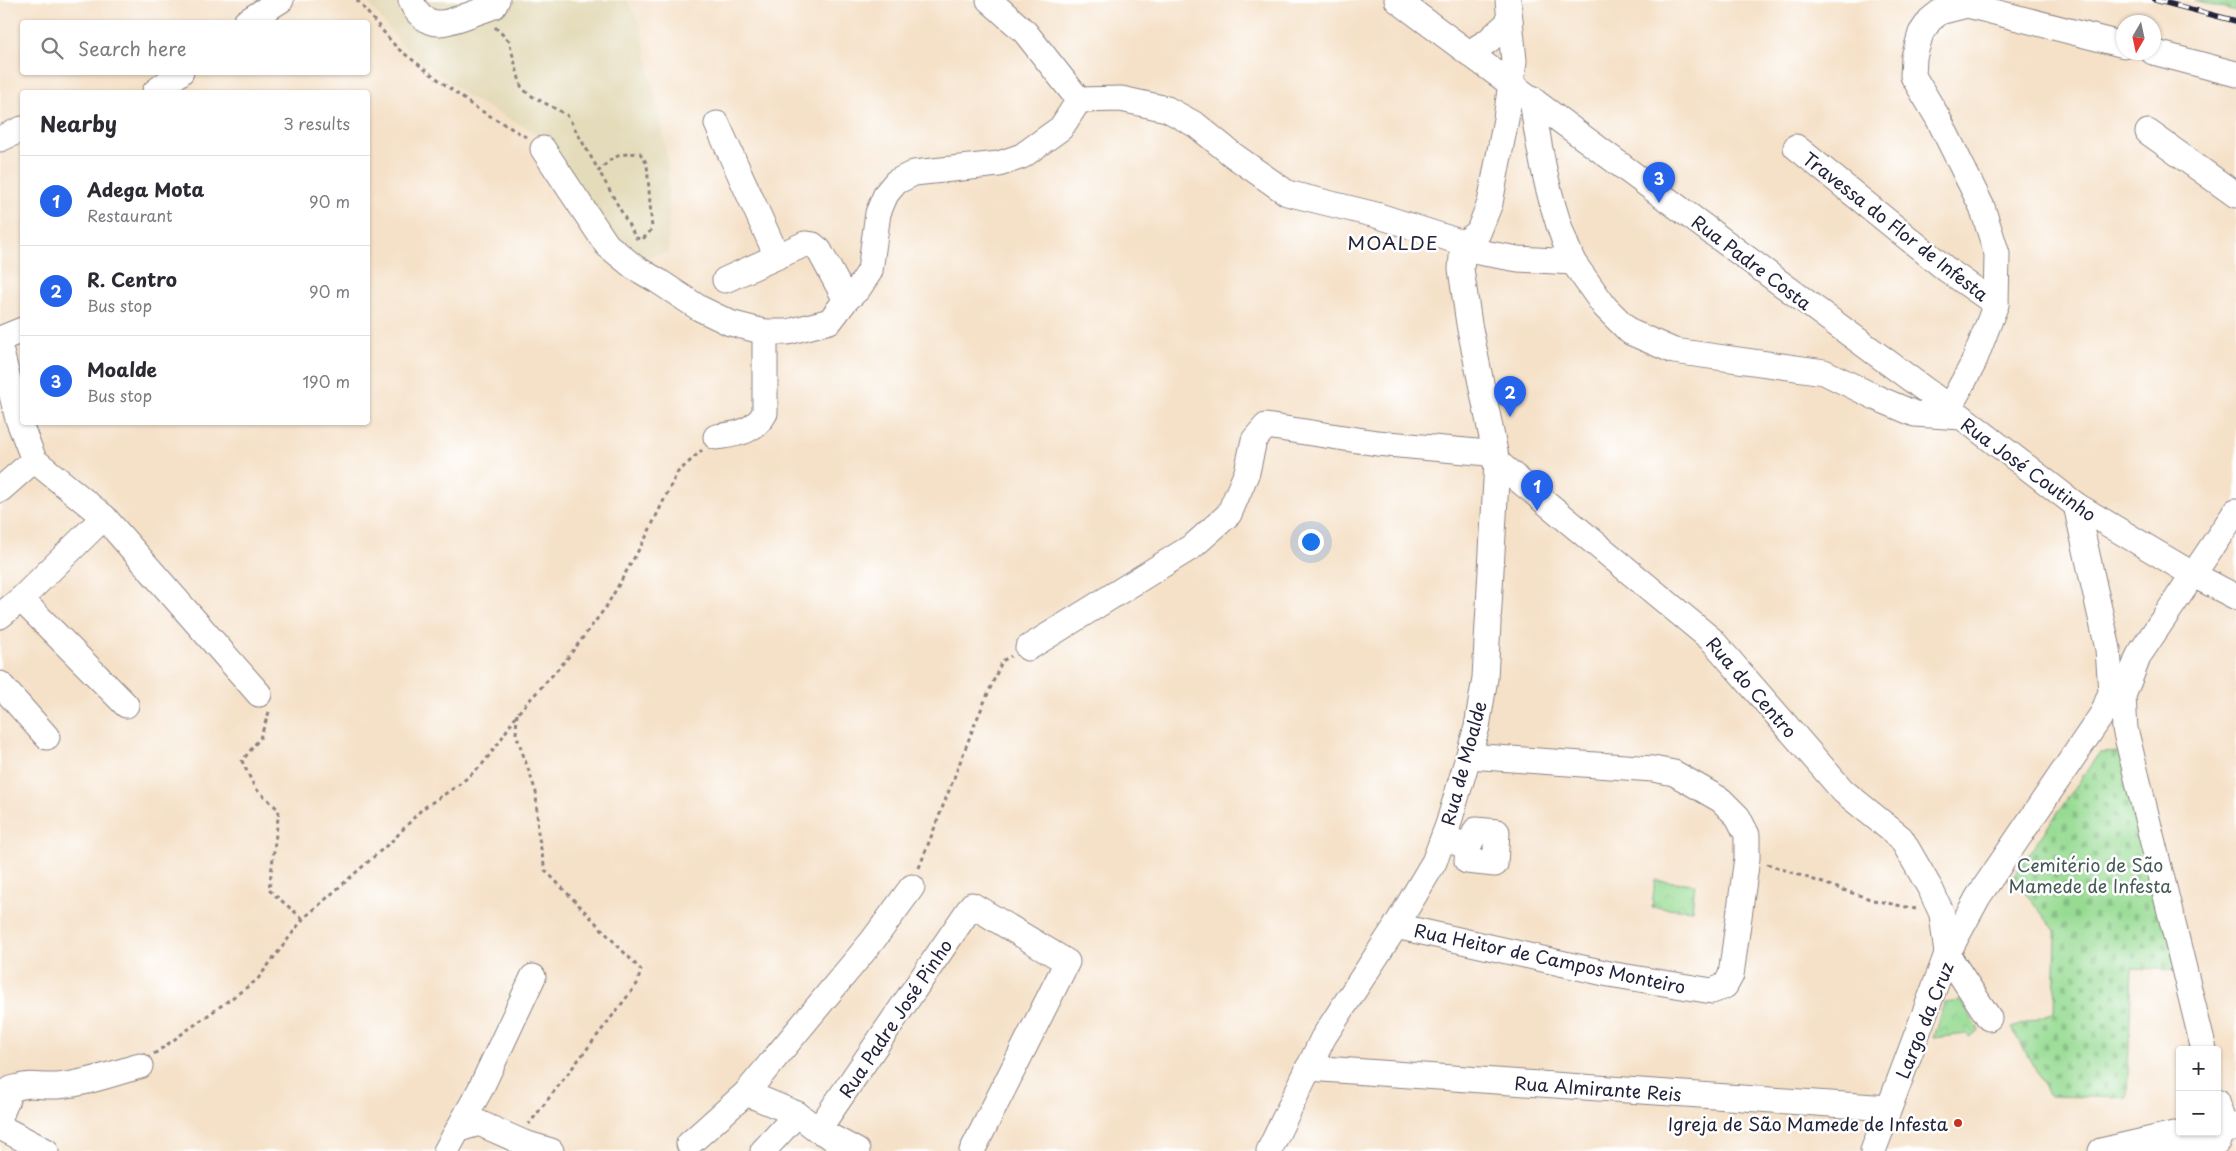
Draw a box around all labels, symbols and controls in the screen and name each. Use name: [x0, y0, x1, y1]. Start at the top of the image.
north arrow: [2116, 15, 2161, 60]
search box: [20, 20, 370, 75]
icon: search: [38, 34, 66, 62]
text: Search here: [78, 34, 187, 62]
text: Nearby: [40, 107, 117, 139]
text: 3 results: [283, 111, 350, 135]
street label: Travessa do Flor de Infesta: [1797, 145, 1995, 308]
pin: 3: [1643, 162, 1675, 203]
text: Adega Mota: [87, 175, 204, 203]
text: 1: [52, 189, 60, 213]
text: 90 m: [309, 189, 350, 213]
text: Restaurant: [87, 203, 173, 227]
street label: Rua Padre Costa: [1686, 208, 1818, 316]
district label: MOALDE: [1347, 228, 1439, 256]
text: R. Centro: [87, 265, 177, 293]
text: 2: [50, 279, 62, 303]
text: 90 m: [309, 279, 350, 303]
text: Bus stop: [87, 293, 152, 317]
text: Moalde: [87, 355, 157, 383]
text: 3: [51, 369, 61, 393]
text: 190 m: [302, 369, 350, 393]
pin: 2: [1494, 376, 1526, 417]
text: Bus stop: [87, 383, 152, 407]
street label: Rua José Coutinho: [1956, 411, 2102, 527]
pin: 1: [1521, 470, 1553, 511]
your location: [1298, 529, 1324, 555]
street label: Rua do Centro: [1700, 630, 1804, 744]
street label: Rua de Moalde: [1433, 698, 1493, 828]
park label: Cemitério de São Mamede de Infesta: [2008, 851, 2172, 899]
street label: Rua Heitor de Campos Monteiro: [1412, 916, 1688, 1000]
street label: Rua Padre José Pinho: [832, 933, 958, 1103]
street label: Largo da Cruz: [1888, 957, 1960, 1082]
map controls: [2176, 1046, 2221, 1136]
button: +: [2176, 1046, 2221, 1091]
street label: Rua Almirante Reis: [1514, 1069, 1682, 1107]
button: −: [2176, 1091, 2221, 1136]
place label: Igreja de São Mamede de Infesta: [1668, 1110, 1949, 1137]
marker: Igreja de São Mamede de Infesta: [1952, 1117, 1964, 1129]

